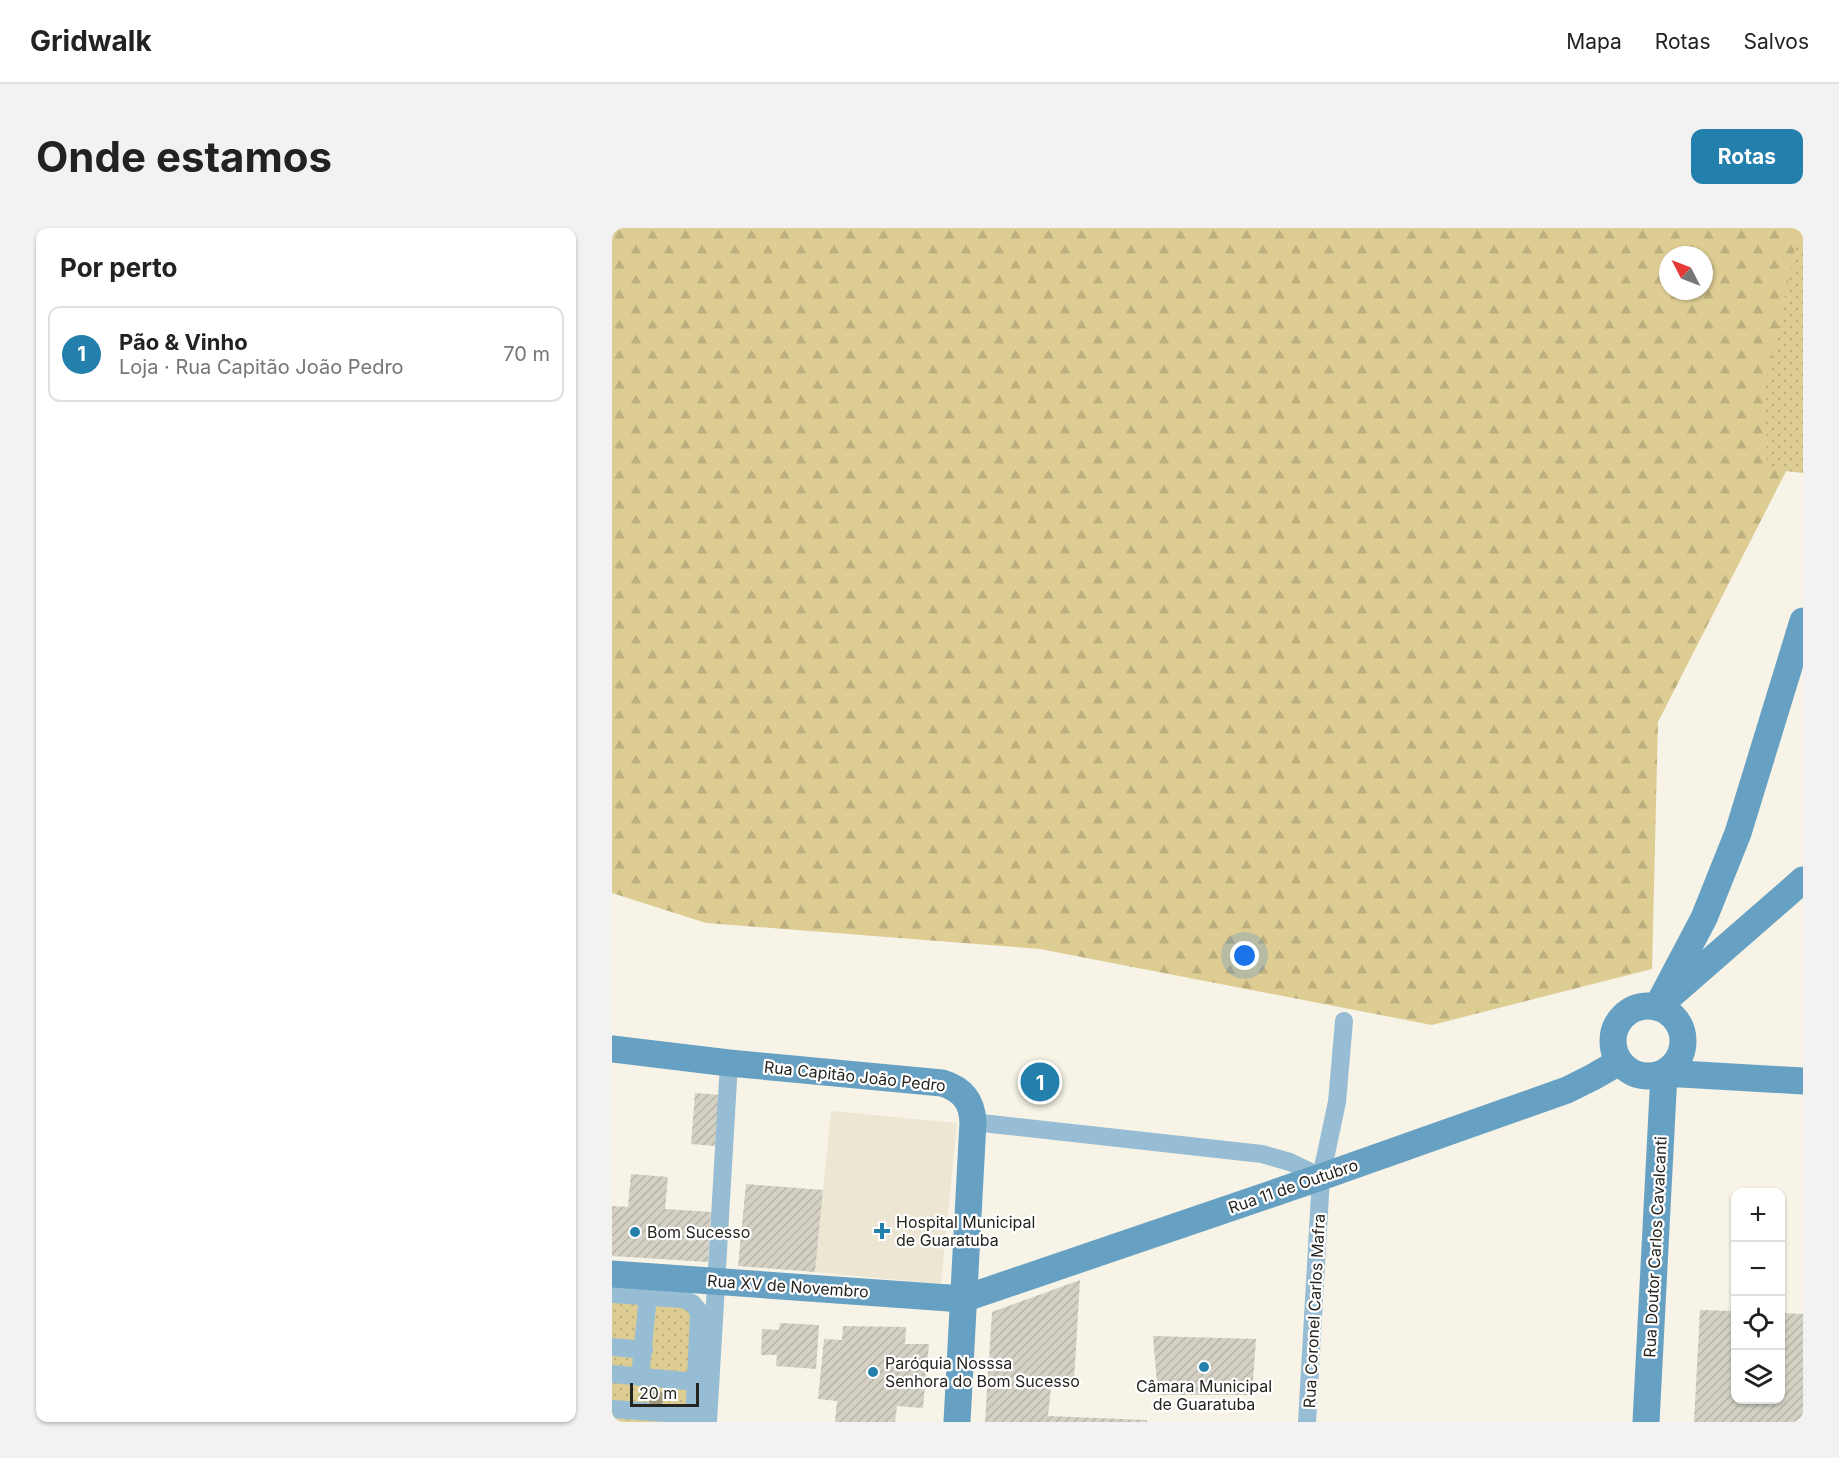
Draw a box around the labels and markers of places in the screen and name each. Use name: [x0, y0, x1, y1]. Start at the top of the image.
pin: 1: [1020, 1060, 1060, 1104]
place label: Hospital Municipal de Guaratuba: [896, 1212, 1035, 1250]
place label: Bom Sucesso: [647, 1222, 750, 1242]
marker: Hospital Municipal de Guaratuba: [873, 1222, 891, 1240]
marker: Bom Sucesso: [628, 1225, 642, 1239]
place label: Paróquia Nosssa Senhora do Bom Sucesso: [885, 1353, 1080, 1391]
marker: Câmara Municipal de Guaratuba: [1197, 1360, 1211, 1374]
marker: Paróquia Nosssa Senhora do Bom Sucesso: [866, 1365, 880, 1379]
place label: Câmara Municipal de Guaratuba: [1136, 1376, 1272, 1414]

